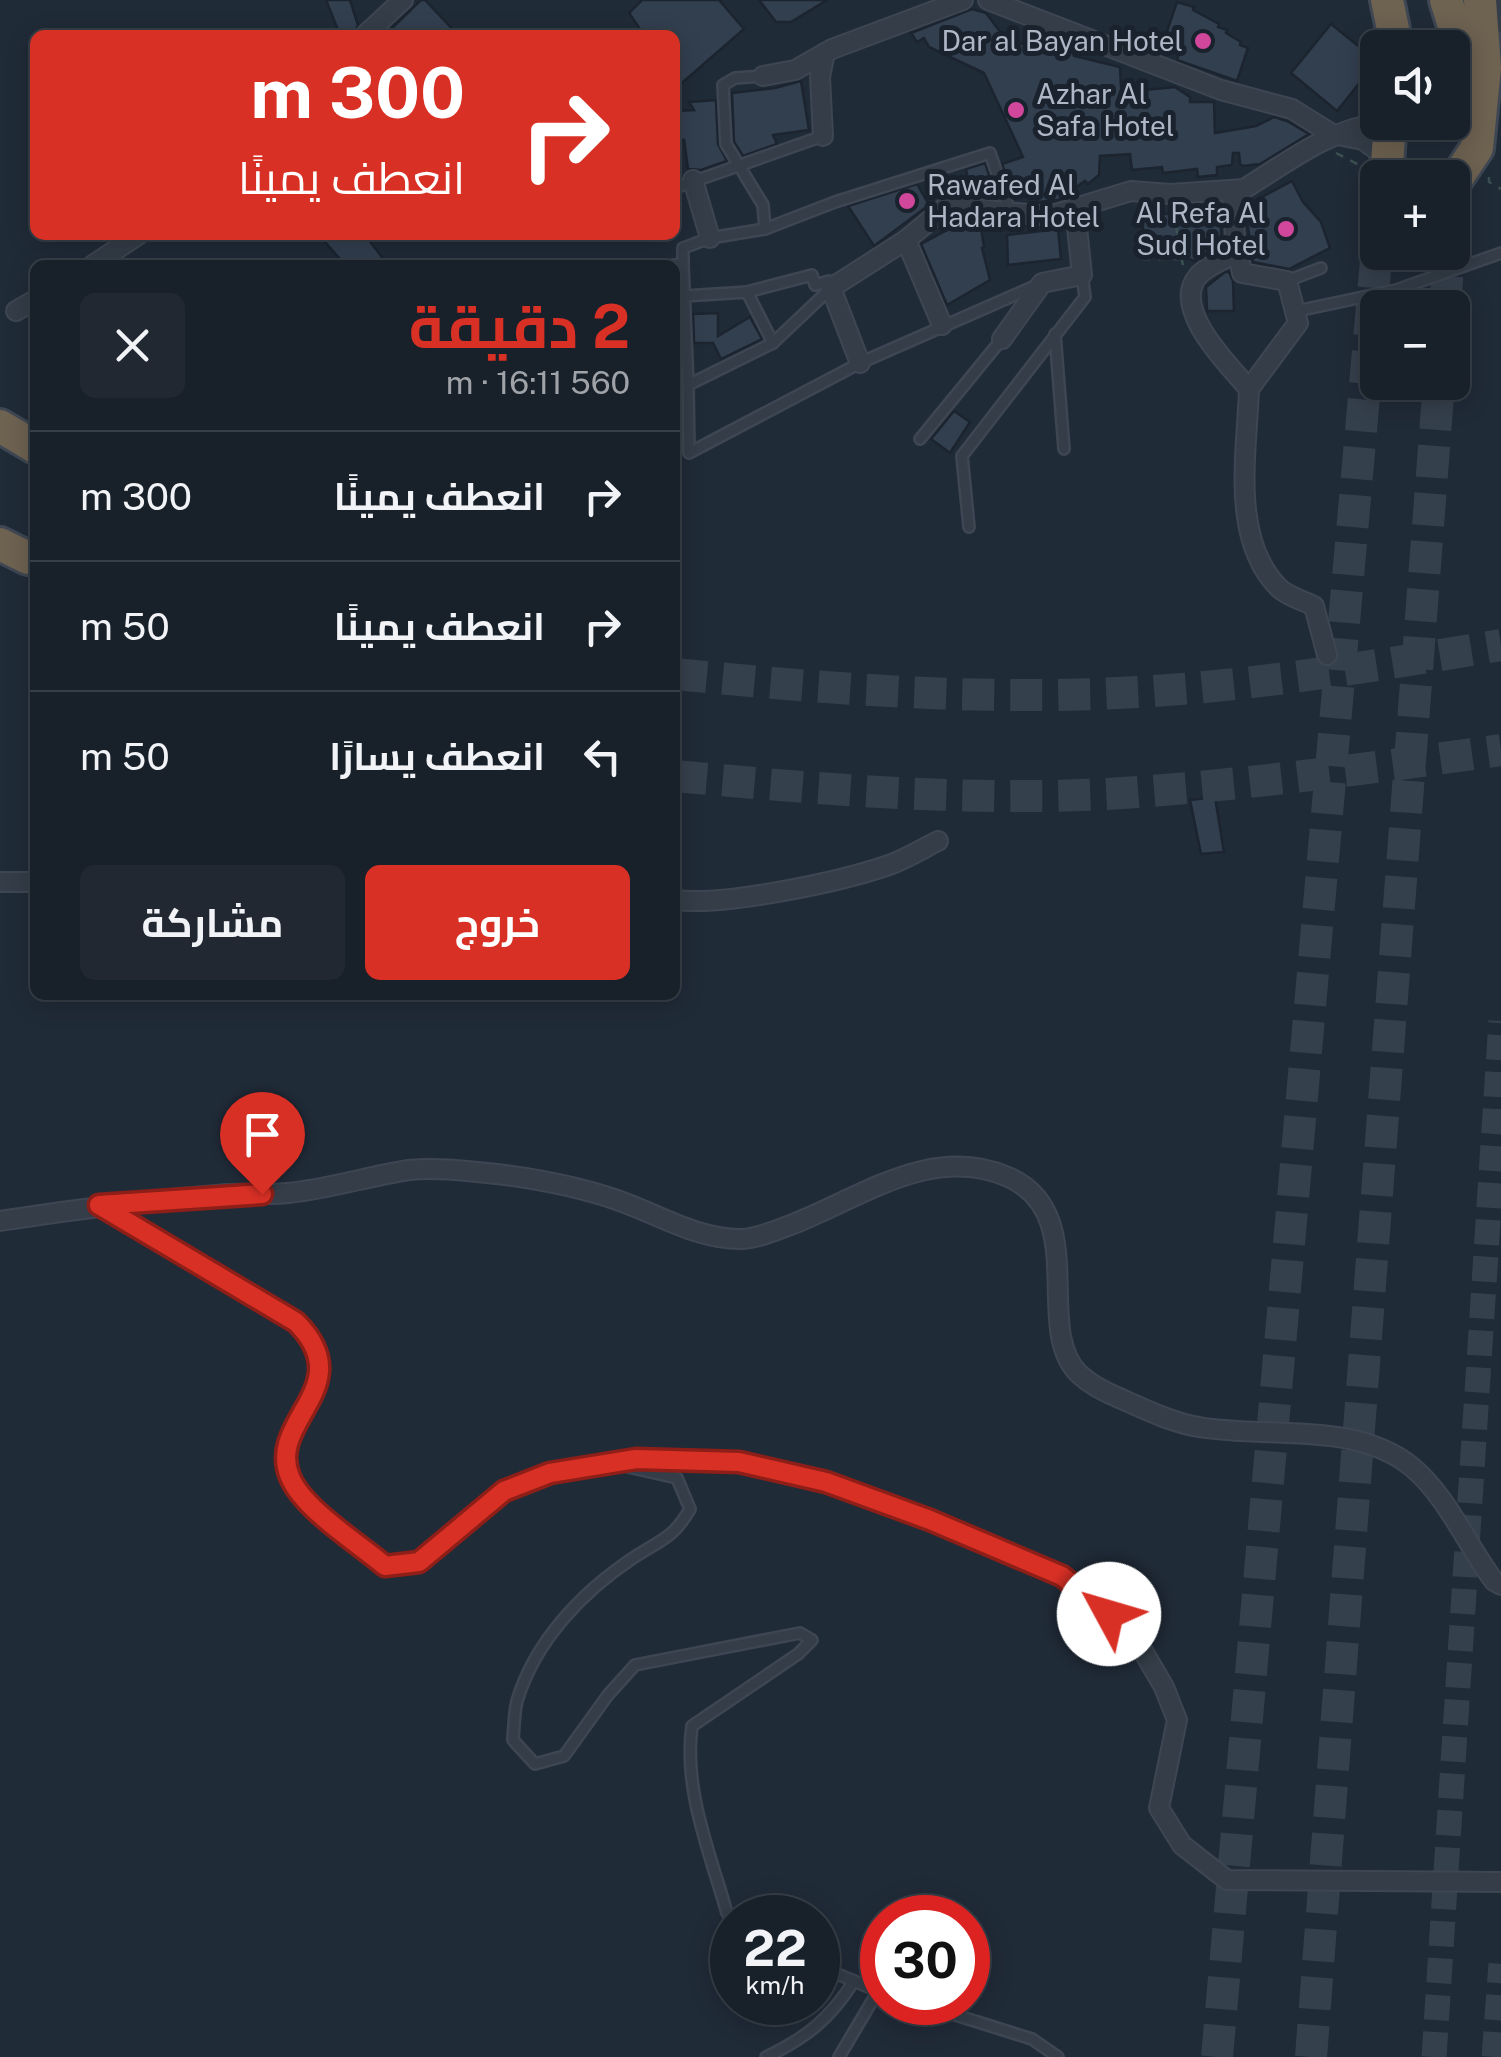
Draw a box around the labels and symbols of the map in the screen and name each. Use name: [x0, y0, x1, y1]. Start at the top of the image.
place label: Dar al Bayan Hotel: [941, 24, 1183, 57]
marker: Dar al Bayan Hotel: [1192, 30, 1214, 52]
place label: Azhar Al Safa Hotel: [1036, 77, 1174, 142]
marker: Azhar Al Safa Hotel: [1005, 99, 1027, 121]
place label: Rawafed Al Hadara Hotel: [927, 168, 1100, 233]
marker: Rawafed Al Hadara Hotel: [896, 190, 918, 212]
place label: Al Refa Al Sud Hotel: [1135, 196, 1266, 261]
marker: Al Refa Al Sud Hotel: [1275, 218, 1297, 240]
pin: [220, 1092, 305, 1195]
position arrow: [1057, 1562, 1161, 1666]
speed limit sign: 30: [860, 1895, 990, 2025]

